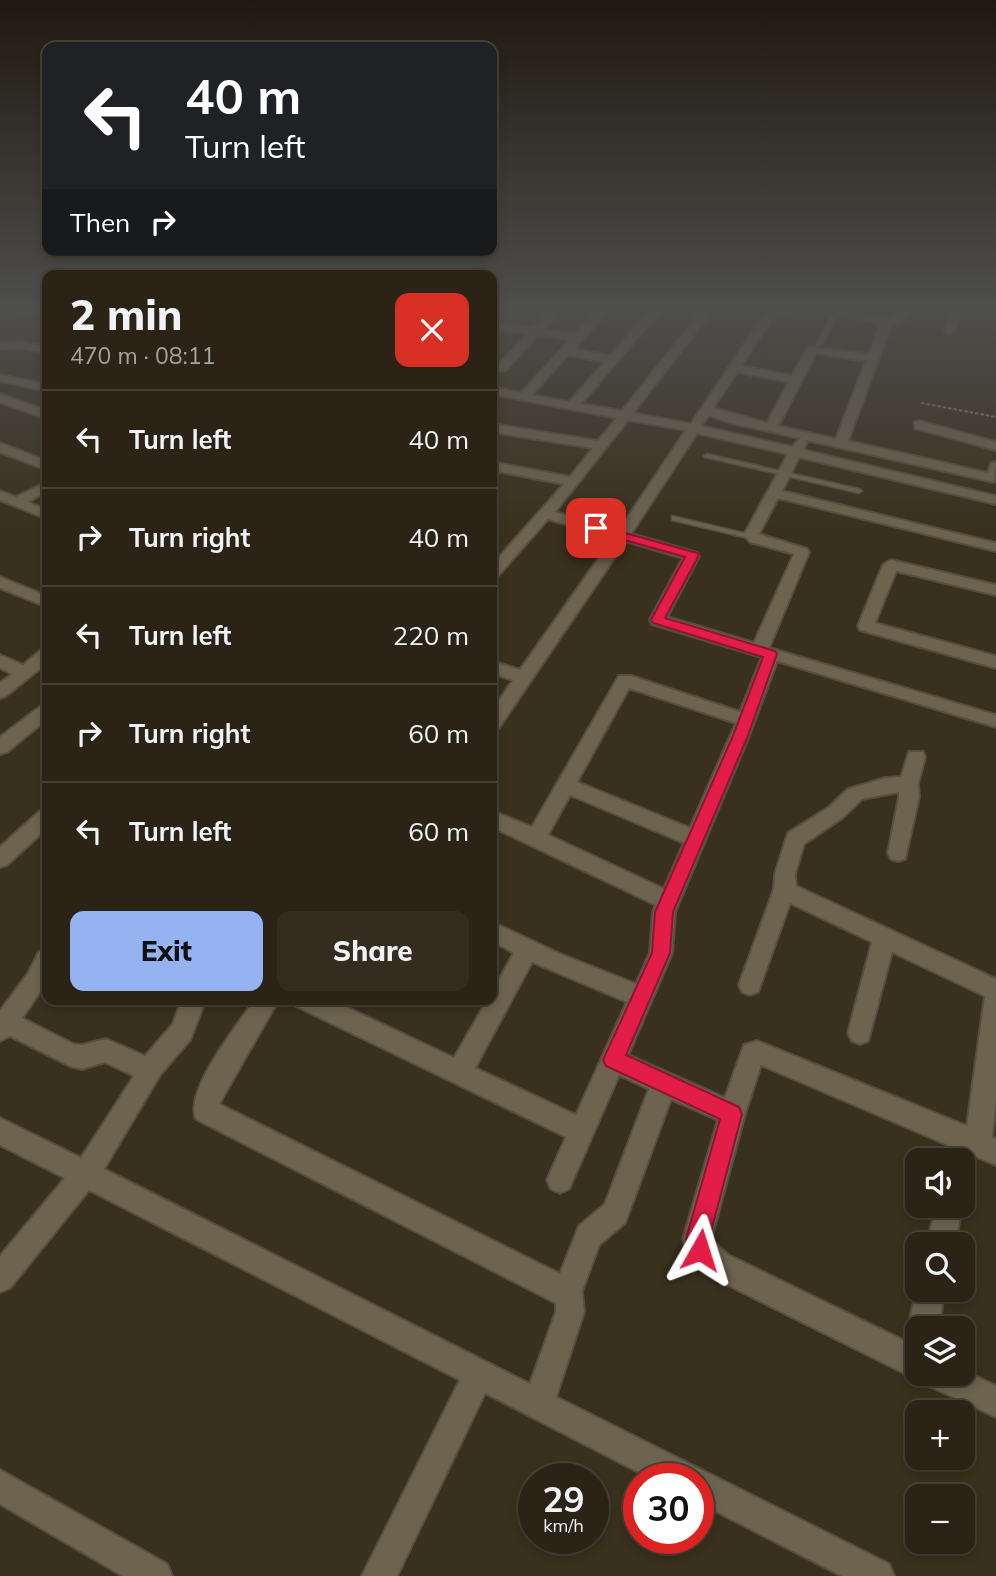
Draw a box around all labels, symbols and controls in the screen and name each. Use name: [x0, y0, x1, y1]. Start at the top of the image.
text: 40 m: [185, 65, 301, 126]
icon: left: [70, 70, 161, 161]
text: Turn left: [185, 126, 305, 166]
icon: right: [144, 203, 182, 241]
text: Then: [70, 206, 130, 239]
text: 2 min: [70, 288, 183, 341]
button: close: [395, 293, 469, 367]
text: 470 m · 08:11: [70, 341, 215, 370]
icon: left: [70, 420, 108, 458]
text: Turn left: [129, 423, 231, 456]
text: 40 m: [408, 423, 469, 456]
pin: [566, 498, 626, 558]
icon: arrive: [577, 509, 615, 547]
icon: right: [70, 518, 108, 556]
text: Turn right: [129, 521, 250, 554]
text: 40 m: [408, 521, 469, 554]
icon: left: [70, 616, 108, 654]
text: Turn left: [129, 619, 231, 652]
text: 220 m: [393, 619, 469, 652]
icon: right: [70, 714, 108, 752]
text: Turn right: [129, 717, 250, 750]
text: 60 m: [408, 717, 469, 750]
icon: left: [70, 812, 108, 850]
text: Turn left: [129, 815, 231, 848]
text: 60 m: [408, 815, 469, 848]
button: Exit: [70, 911, 263, 991]
button: Share: [277, 911, 469, 991]
map controls: [905, 1148, 975, 1554]
button: sound: [905, 1148, 975, 1218]
position arrow: [663, 1213, 737, 1287]
button: search: [905, 1232, 975, 1302]
button: layers: [905, 1316, 975, 1386]
button: +: [905, 1400, 975, 1470]
speed limit sign: 30: [623, 1463, 714, 1554]
text: 29: [542, 1477, 585, 1521]
button: −: [905, 1484, 975, 1554]
text: km/h: [543, 1514, 584, 1537]

